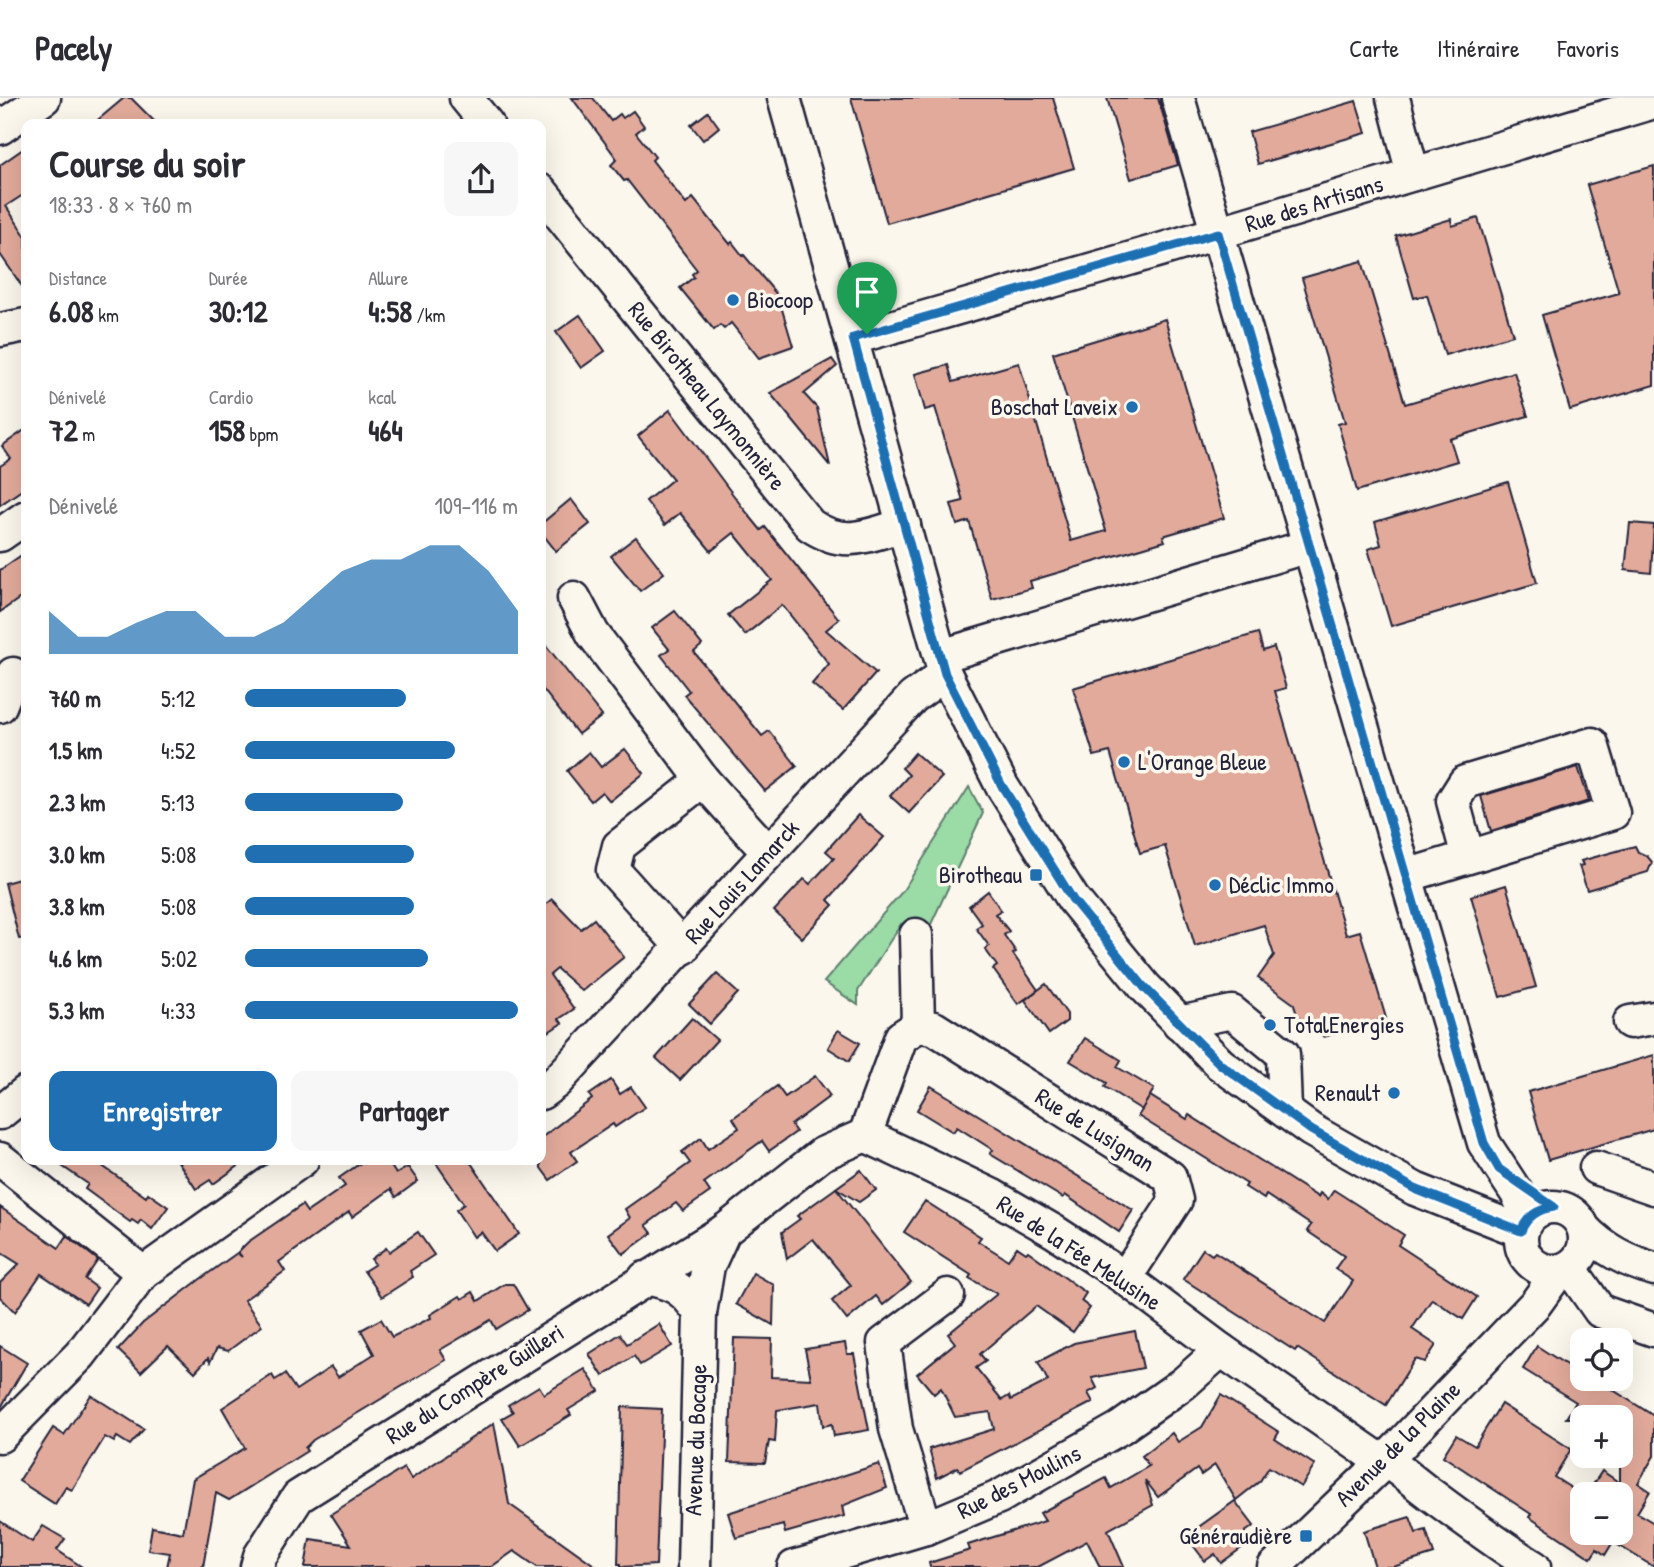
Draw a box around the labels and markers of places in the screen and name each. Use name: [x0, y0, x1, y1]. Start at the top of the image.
pin: [837, 262, 897, 334]
place label: Biocoop: [747, 283, 813, 315]
marker: Biocoop: [725, 292, 741, 308]
place label: Boschat Laveix: [991, 390, 1118, 422]
marker: Boschat Laveix: [1124, 399, 1140, 415]
place label: L'Orange Bleue: [1138, 745, 1267, 777]
marker: L'Orange Bleue: [1116, 754, 1132, 770]
place label: Birotheau: [939, 858, 1022, 890]
marker: Birotheau: [1028, 867, 1044, 883]
place label: Déclic Immo: [1229, 868, 1334, 900]
marker: Déclic Immo: [1207, 877, 1223, 893]
place label: TotalEnergies: [1284, 1008, 1404, 1040]
marker: TotalEnergies: [1262, 1017, 1278, 1033]
place label: Renault: [1315, 1076, 1381, 1108]
marker: Renault: [1386, 1085, 1402, 1101]
place label: Généraudière: [1179, 1519, 1292, 1551]
marker: Généraudière: [1298, 1528, 1314, 1544]

